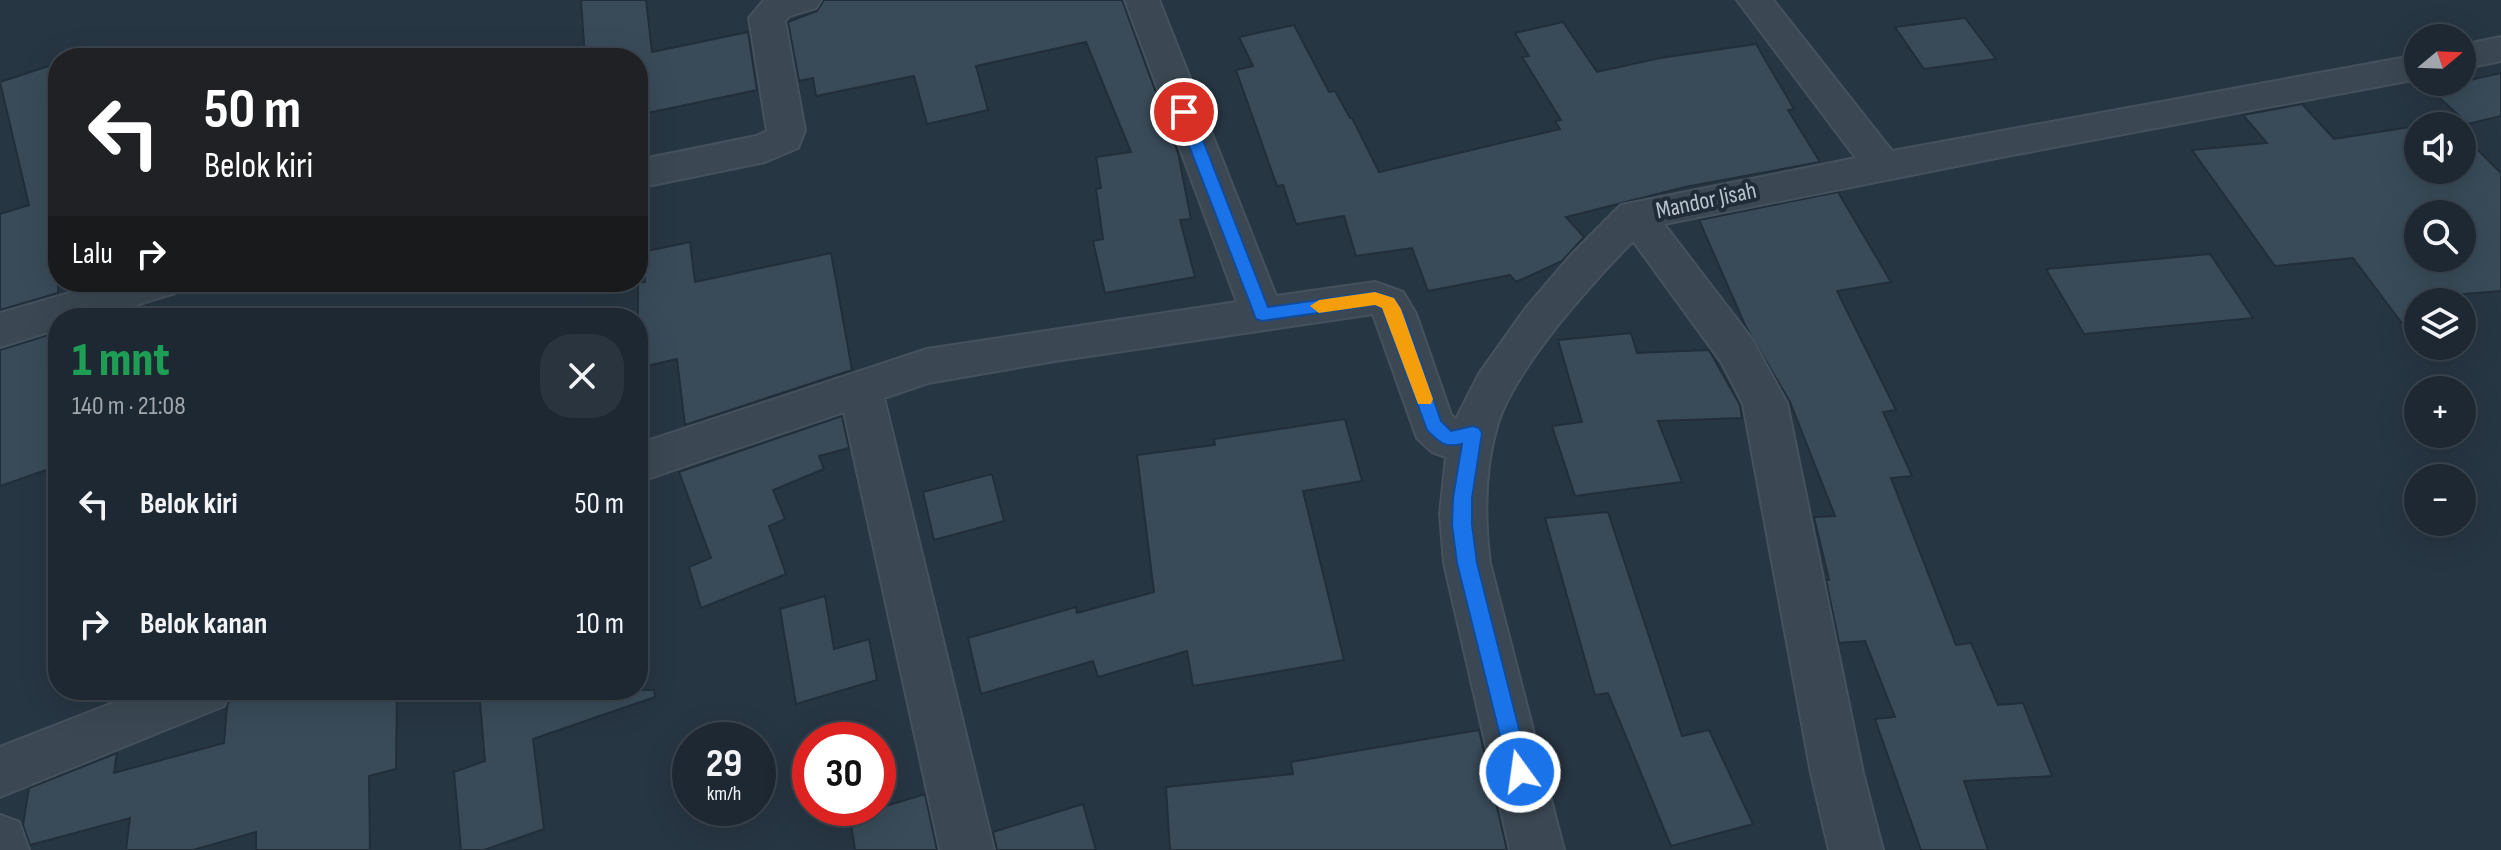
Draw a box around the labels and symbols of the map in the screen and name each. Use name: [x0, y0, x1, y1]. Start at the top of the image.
north arrow: [2404, 24, 2476, 96]
pin: [1150, 78, 1218, 146]
street label: Mandor Jisah: [1653, 176, 1759, 225]
speed limit sign: 30: [792, 722, 896, 826]
position arrow: [1478, 730, 1562, 814]

